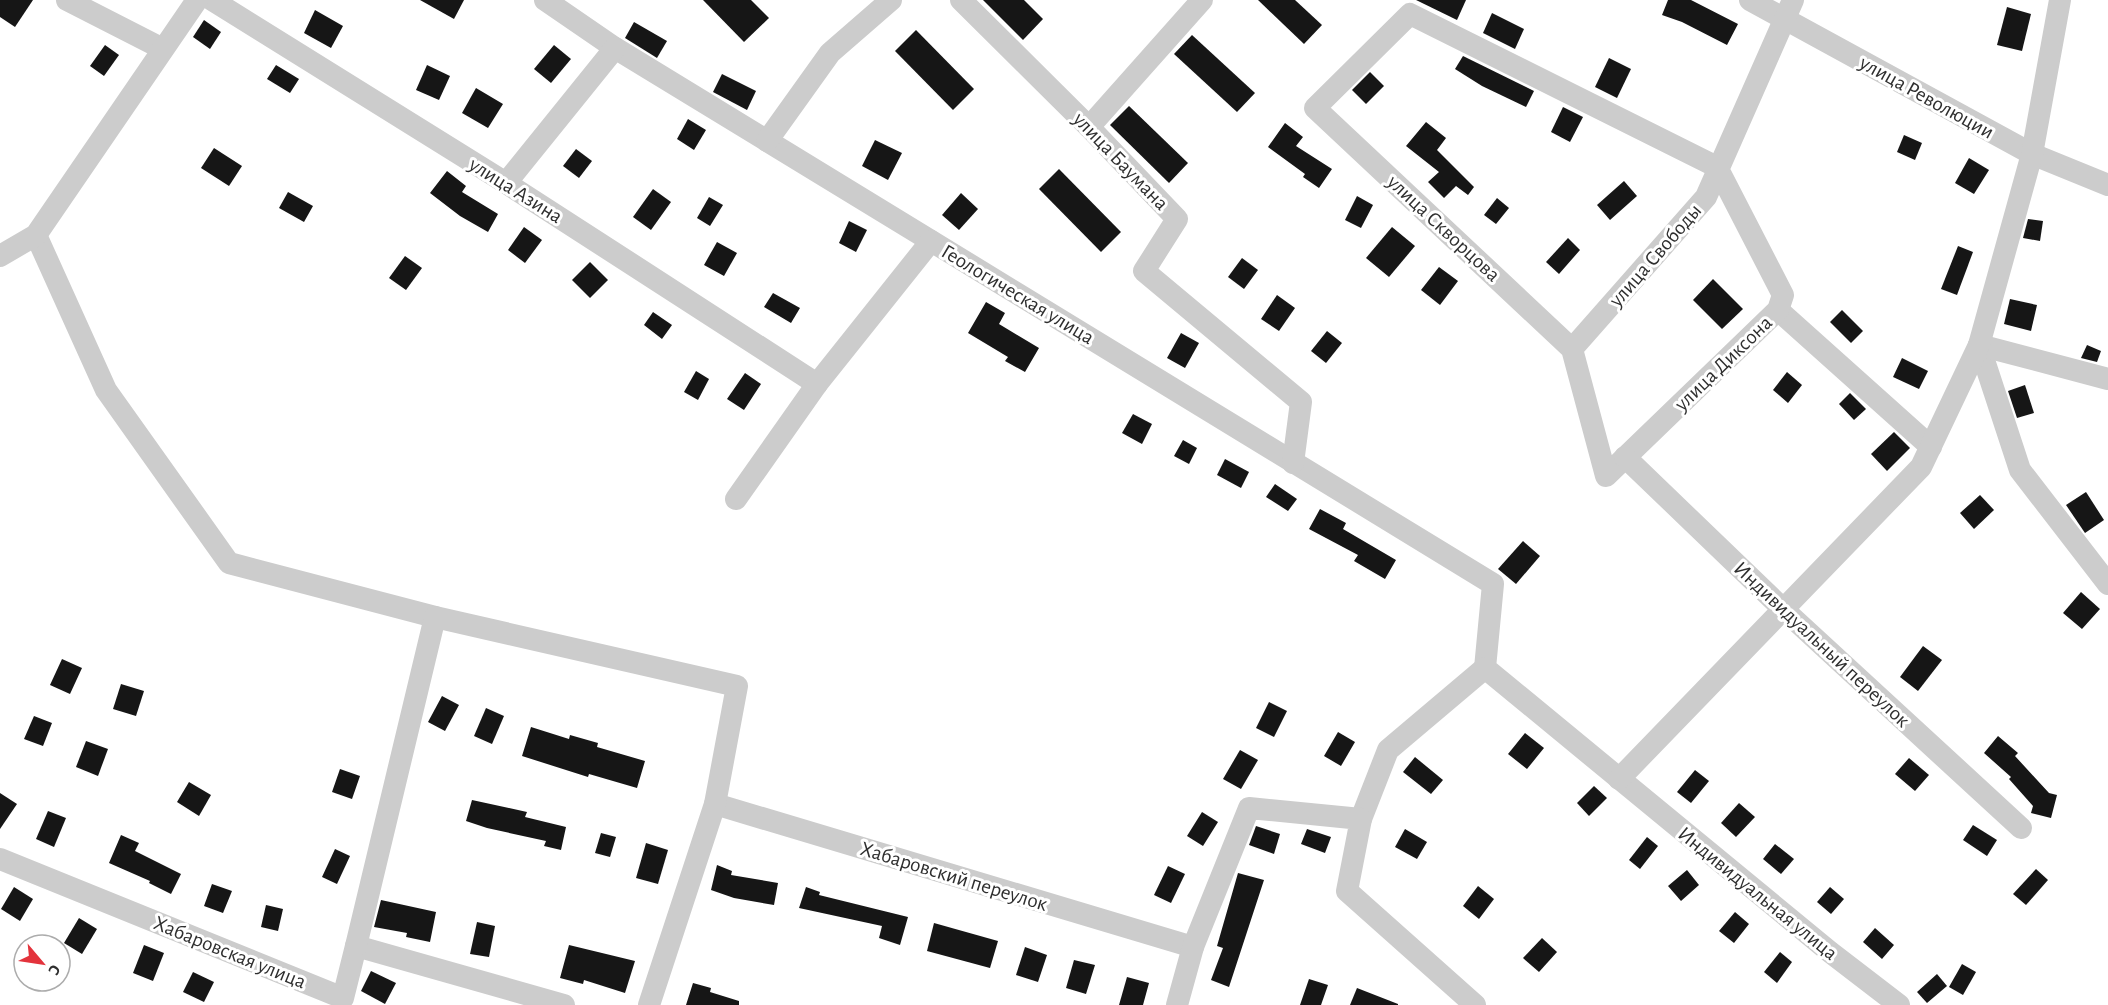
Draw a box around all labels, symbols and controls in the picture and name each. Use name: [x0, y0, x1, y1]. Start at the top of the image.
street label: улица Революции: [1855, 51, 1997, 143]
street label: улица Баумана: [1068, 108, 1173, 215]
street label: улица Азина: [464, 153, 566, 228]
street label: улица Скворцова: [1383, 170, 1504, 286]
street label: улица Свободы: [1605, 200, 1705, 311]
street label: Геологическая улица: [938, 241, 1098, 349]
street label: улица Диксона: [1670, 312, 1776, 416]
street label: Индивидуальный переулок: [1730, 558, 1914, 731]
street label: Индивидуальная улица: [1674, 823, 1842, 964]
street label: Хабаровский переулок: [858, 838, 1050, 915]
street label: Хабаровская улица: [151, 912, 309, 993]
north arrow: [12, 933, 72, 993]
text: С: [45, 962, 63, 978]

